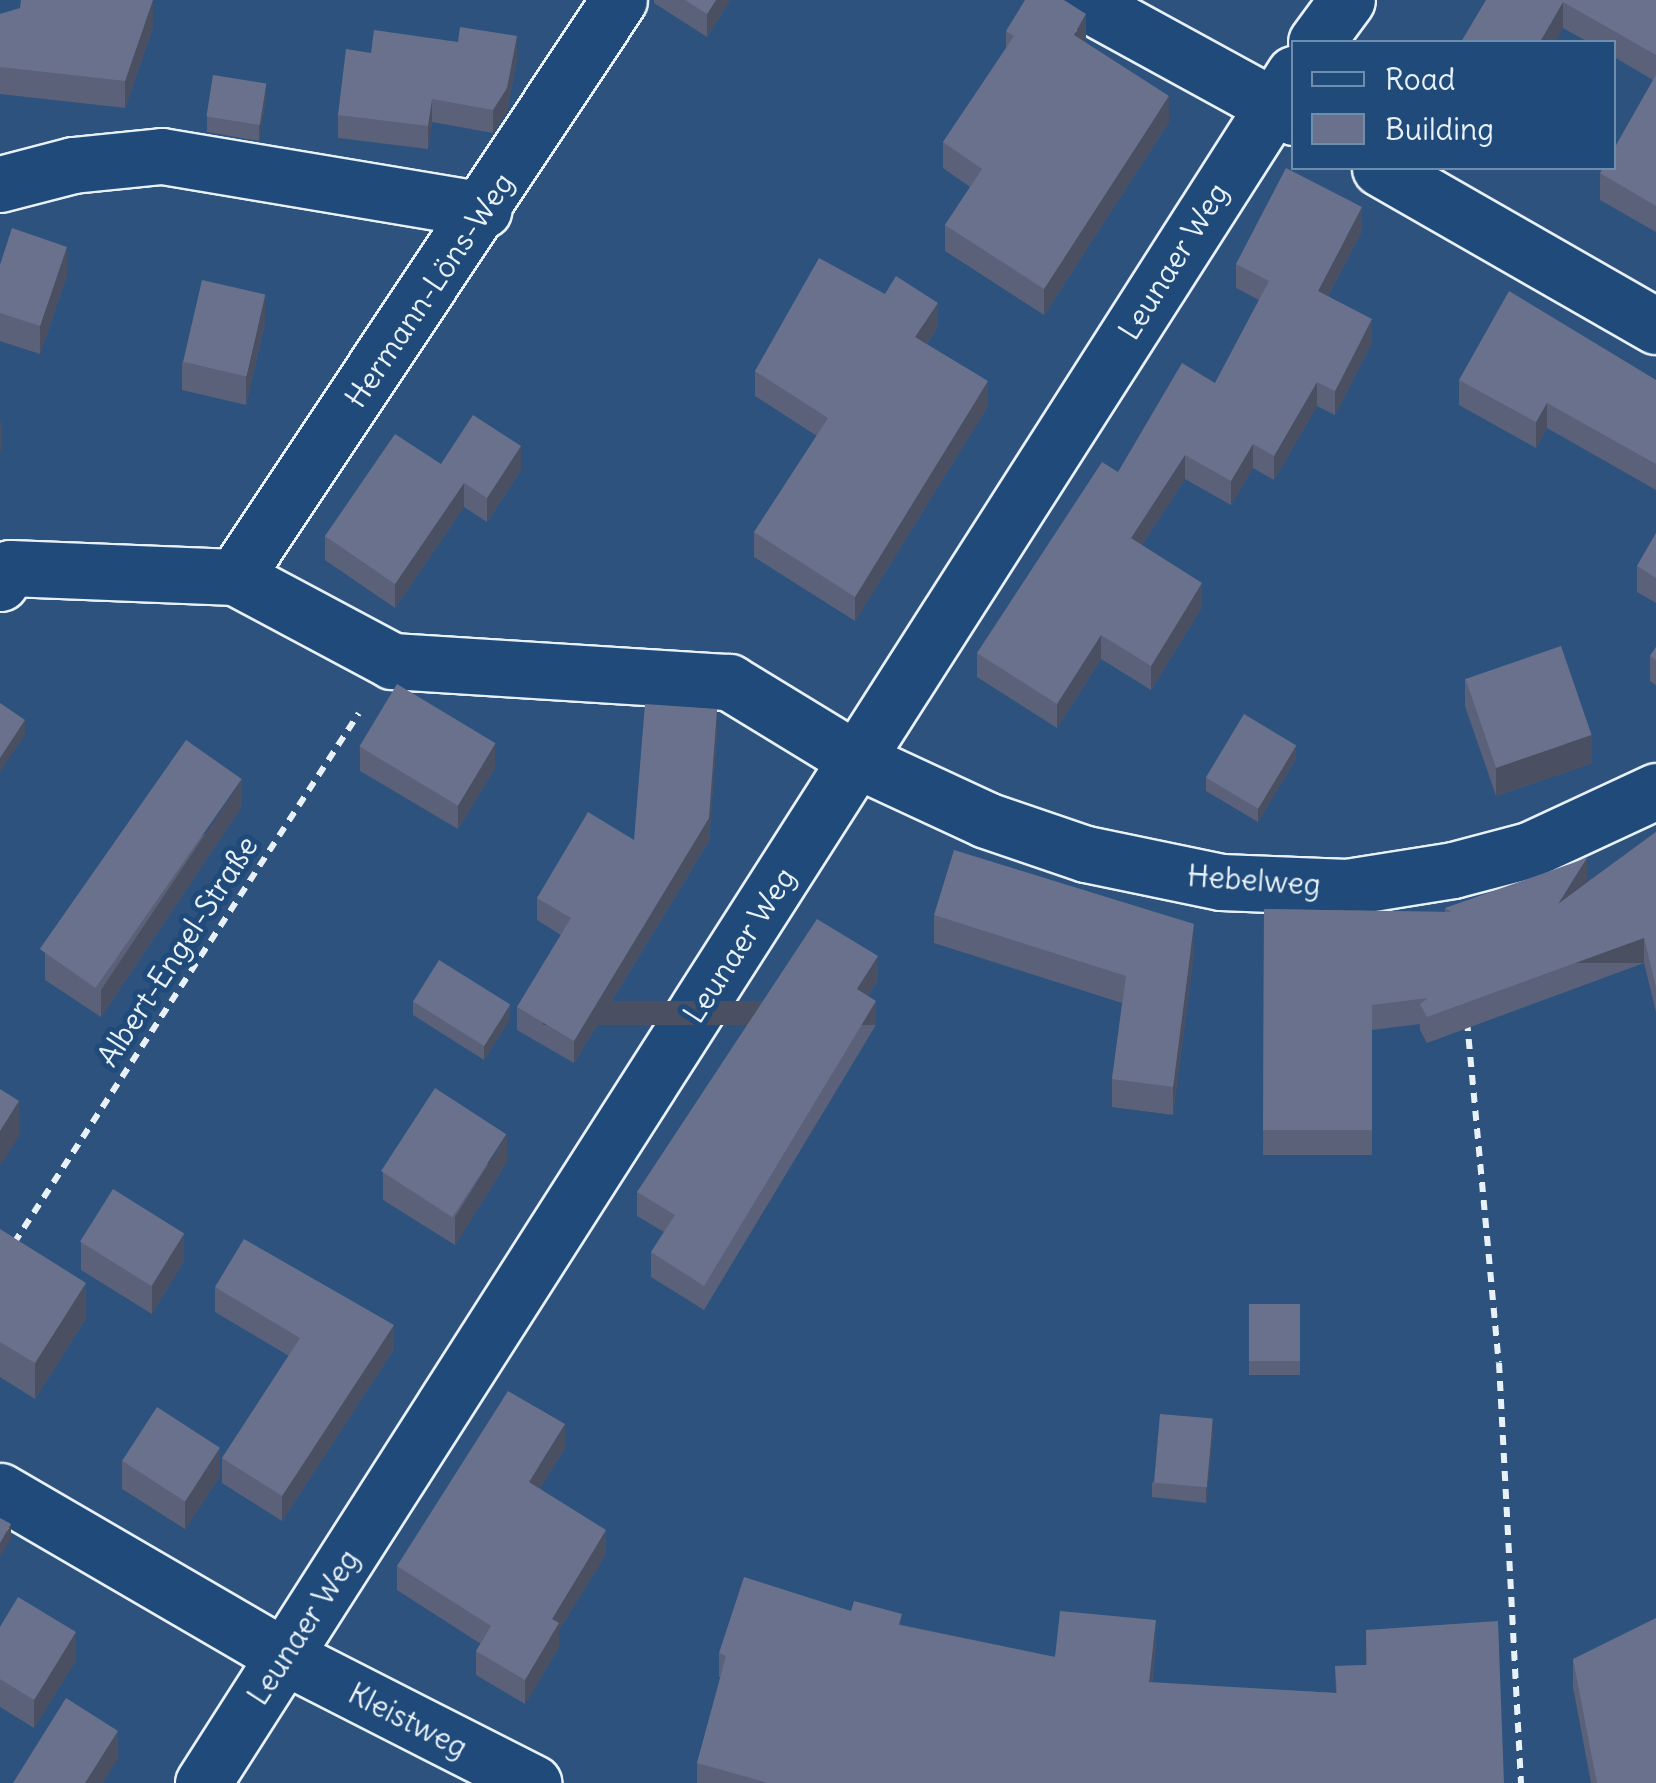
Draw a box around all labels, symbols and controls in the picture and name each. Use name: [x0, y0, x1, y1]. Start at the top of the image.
legend: [1291, 40, 1616, 170]
text: Road: [1385, 60, 1455, 98]
text: Building: [1385, 110, 1494, 148]
street label: Hermann-Löns-Weg: [337, 166, 521, 414]
street label: Leunaer Weg: [1111, 176, 1235, 346]
street label: Albert-Engel-Straße: [89, 829, 265, 1073]
street label: Hebelweg: [1186, 857, 1322, 903]
street label: Leunaer Weg: [675, 861, 803, 1029]
street label: Leunaer Weg: [239, 1543, 367, 1711]
street label: Kleistweg: [343, 1675, 473, 1765]

